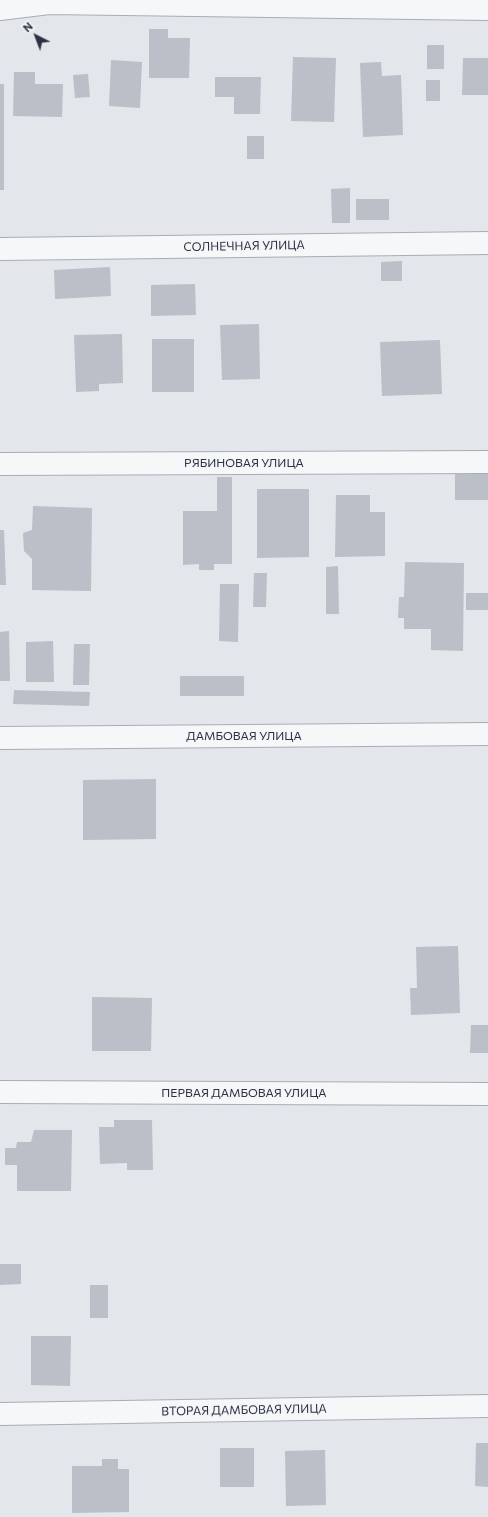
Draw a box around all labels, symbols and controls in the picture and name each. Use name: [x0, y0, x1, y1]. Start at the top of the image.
north arrow: [16, 16, 56, 56]
text: N: [20, 19, 35, 34]
street label: СОЛНЕЧНАЯ УЛИЦА: [183, 238, 305, 254]
street label: РЯБИНОВАЯ УЛИЦА: [184, 456, 304, 470]
street label: ДАМБОВАЯ УЛИЦА: [186, 729, 302, 743]
street label: ПЕРВАЯ ДАМБОВАЯ УЛИЦА: [161, 1086, 327, 1100]
street label: ВТОРАЯ ДАМБОВАЯ УЛИЦА: [161, 1401, 327, 1419]

